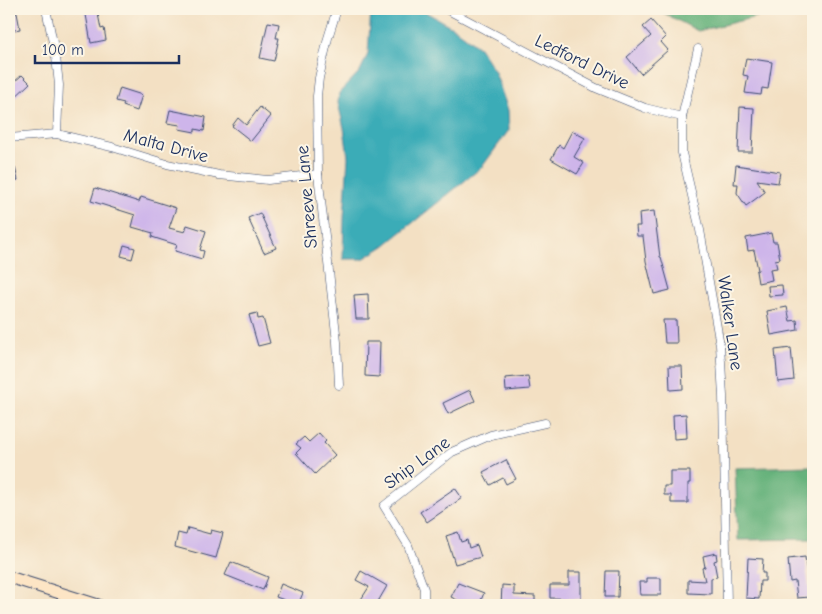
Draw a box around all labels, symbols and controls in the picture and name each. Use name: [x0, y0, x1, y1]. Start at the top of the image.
street label: Ledford Drive: [531, 30, 633, 94]
scale bar: [35, 32, 179, 64]
text: 100 m: [42, 41, 84, 59]
street label: Malta Drive: [121, 125, 211, 167]
street label: Shreeve Lane: [292, 144, 322, 250]
street label: Walker Lane: [713, 274, 747, 372]
street label: Ship Lane: [380, 432, 454, 494]

